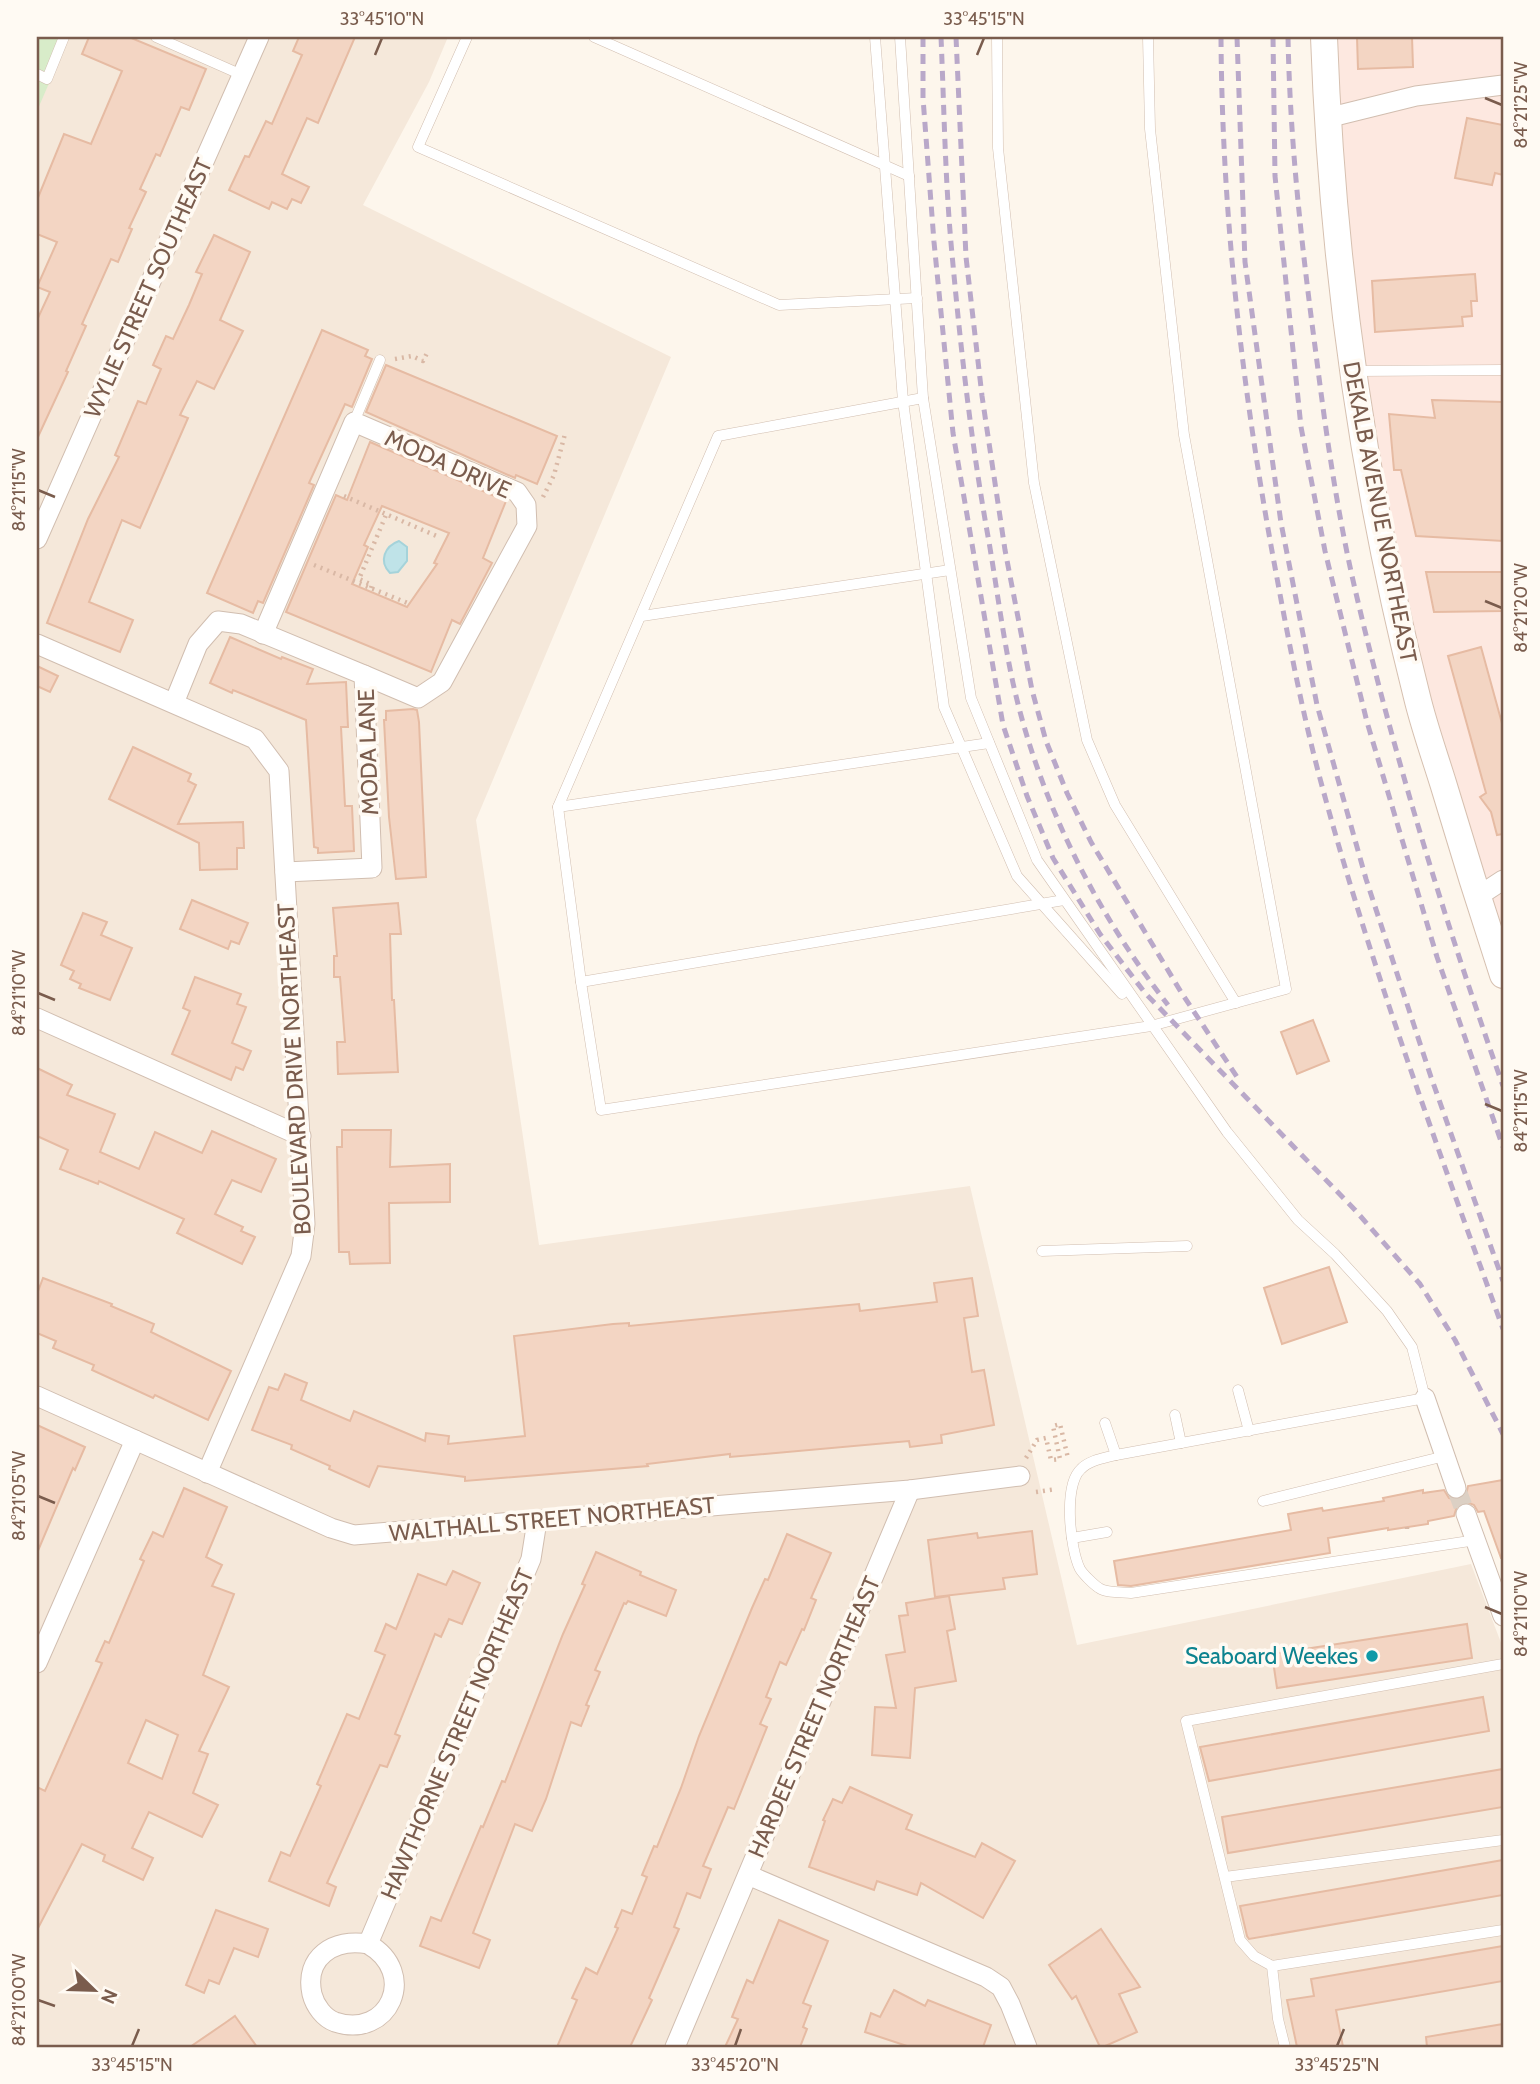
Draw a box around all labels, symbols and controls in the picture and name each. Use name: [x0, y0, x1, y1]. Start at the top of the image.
text: 33°45'10"N: [340, 8, 424, 30]
text: 33°45'15"N: [943, 8, 1025, 30]
text: 84°21'25"W: [1510, 62, 1532, 148]
street label: WYLIE STREET SOUTHEAST: [78, 154, 218, 422]
street label: DEKALB AVENUE NORTHEAST: [1337, 359, 1423, 665]
street label: MODA DRIVE: [381, 424, 515, 504]
text: 84°21'15"W: [8, 448, 30, 532]
text: 84°21'20"W: [1510, 563, 1532, 653]
street label: MODA LANE: [352, 688, 384, 816]
street label: BOULEVARD DRIVE NORTHEAST: [271, 902, 317, 1236]
text: 84°21'10"W: [8, 950, 30, 1036]
text: 84°21'15"W: [1510, 1069, 1532, 1153]
text: 84°21'05"W: [8, 1451, 30, 1541]
street label: WALTHALL STREET NORTHEAST: [388, 1491, 716, 1547]
street label: HAWTHORNE STREET NORTHEAST: [374, 1564, 540, 1904]
text: 84°21'10"W: [1510, 1571, 1532, 1657]
street label: HARDEE STREET NORTHEAST: [742, 1572, 886, 1862]
place label: Seaboard Weekes: [1185, 1642, 1358, 1670]
marker: Seaboard Weekes: [1364, 1648, 1380, 1664]
text: 84°21'00"W: [8, 1954, 30, 2046]
north arrow: [60, 1954, 130, 2024]
text: N: [96, 1986, 122, 2007]
text: 33°45'15"N: [91, 2054, 173, 2076]
text: 33°45'20"N: [691, 2054, 779, 2076]
text: 33°45'25"N: [1294, 2054, 1380, 2076]

